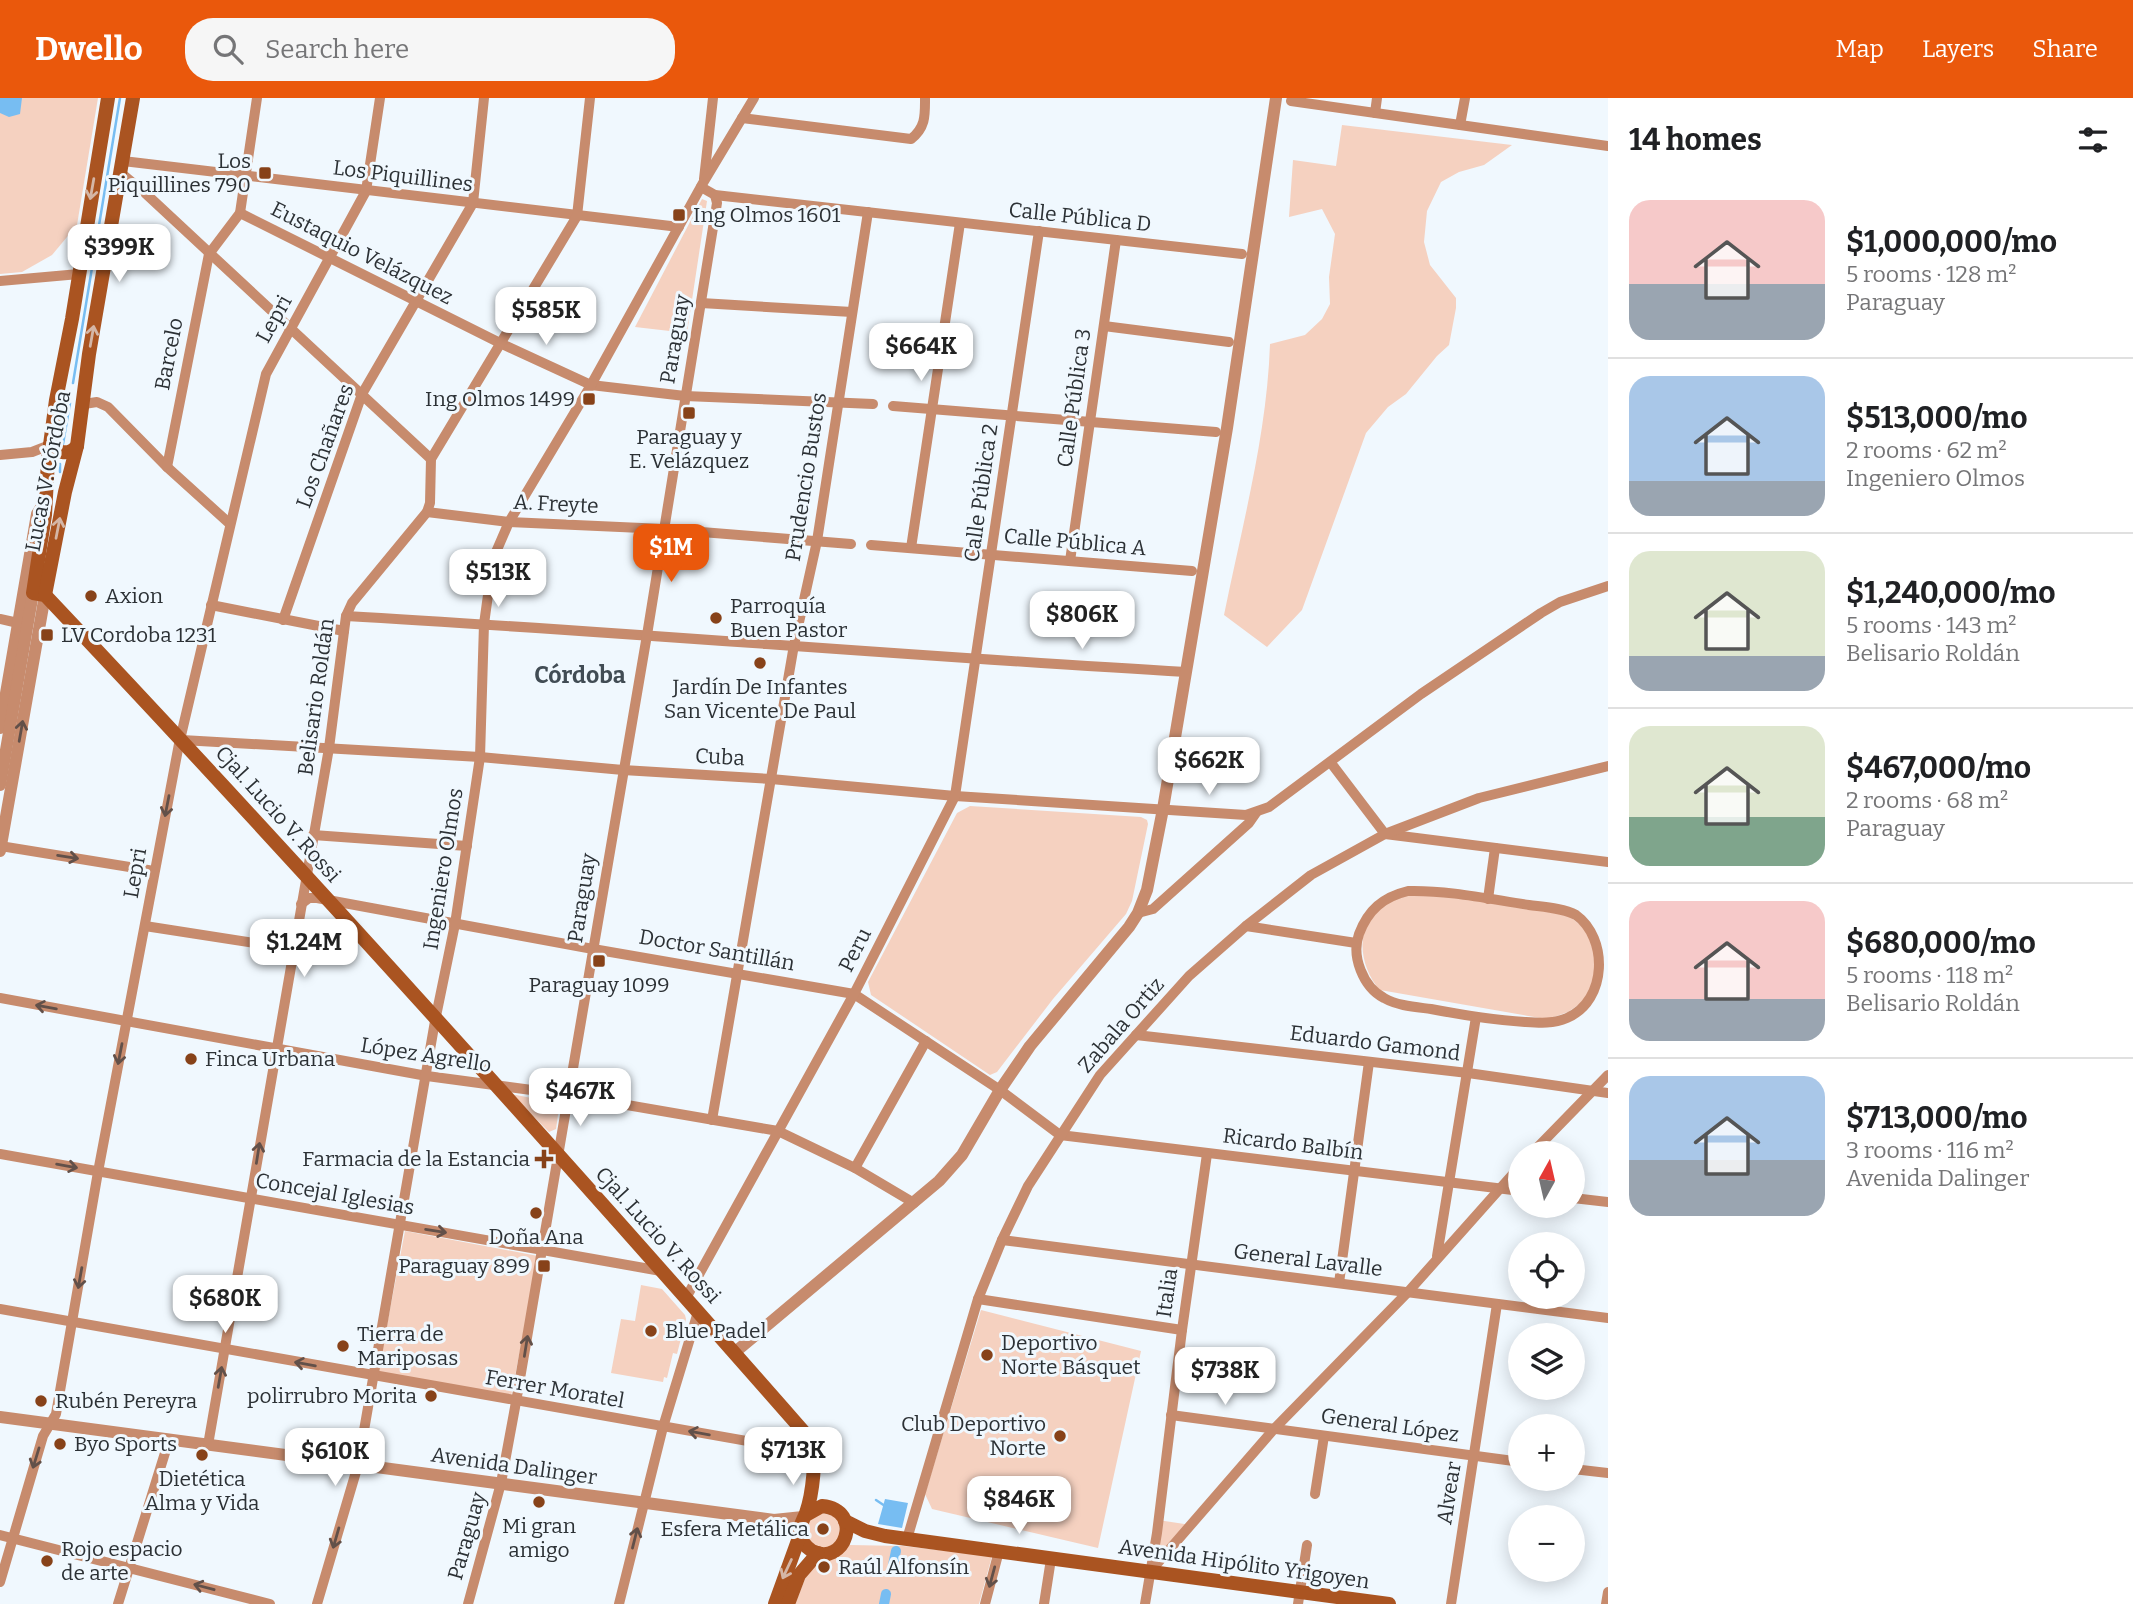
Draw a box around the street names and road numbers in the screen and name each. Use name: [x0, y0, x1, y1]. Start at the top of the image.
street label: Los Piquillines: [332, 155, 474, 197]
street label: Eustaquio Velázquez: [267, 196, 457, 310]
street label: Calle Pública D: [1007, 197, 1153, 237]
street label: Lepri: [250, 291, 298, 347]
street label: Paraguay: [654, 291, 696, 386]
street label: Barcelo: [149, 316, 189, 392]
street label: Calle Pública 3: [1051, 327, 1097, 469]
street label: Los Chañares: [291, 380, 359, 512]
street label: Lucas V. Córdoba: [20, 388, 76, 554]
street label: Prudencio Bustos: [780, 391, 832, 563]
street label: Calle Pública 2: [958, 422, 1004, 564]
street label: A. Freyte: [513, 489, 599, 519]
street label: Calle Pública A: [1003, 523, 1147, 561]
street label: Belisario Roldán: [292, 617, 340, 777]
street label: Cjal. Lucio V. Rossi: [210, 740, 346, 888]
street label: Cuba: [695, 743, 746, 771]
street label: Ingeniero Olmos: [417, 786, 469, 952]
street label: Lepri: [118, 846, 152, 900]
street label: Paraguay: [562, 850, 602, 945]
street label: Doctor Santillán: [637, 923, 797, 977]
street label: Peru: [833, 924, 877, 976]
street label: Zabala Ortiz: [1072, 972, 1170, 1078]
street label: Eduardo Gamond: [1288, 1020, 1462, 1066]
street label: López Agrello: [359, 1032, 493, 1078]
street label: Ricardo Balbín: [1221, 1122, 1365, 1166]
street label: Cjal. Lucio V. Rossi: [590, 1161, 726, 1309]
street label: Concejal Iglesias: [254, 1167, 416, 1221]
street label: General Lavalle: [1232, 1238, 1384, 1282]
street label: Italia: [1151, 1266, 1183, 1319]
street label: Ferrer Moratel: [484, 1364, 626, 1414]
street label: General López: [1319, 1402, 1461, 1448]
street label: Avenida Dalinger: [429, 1441, 599, 1491]
street label: Alvear: [1431, 1460, 1467, 1526]
street label: Paraguay: [442, 1488, 492, 1583]
street label: Avenida Hipólito Yrigoyen: [1117, 1534, 1371, 1594]

